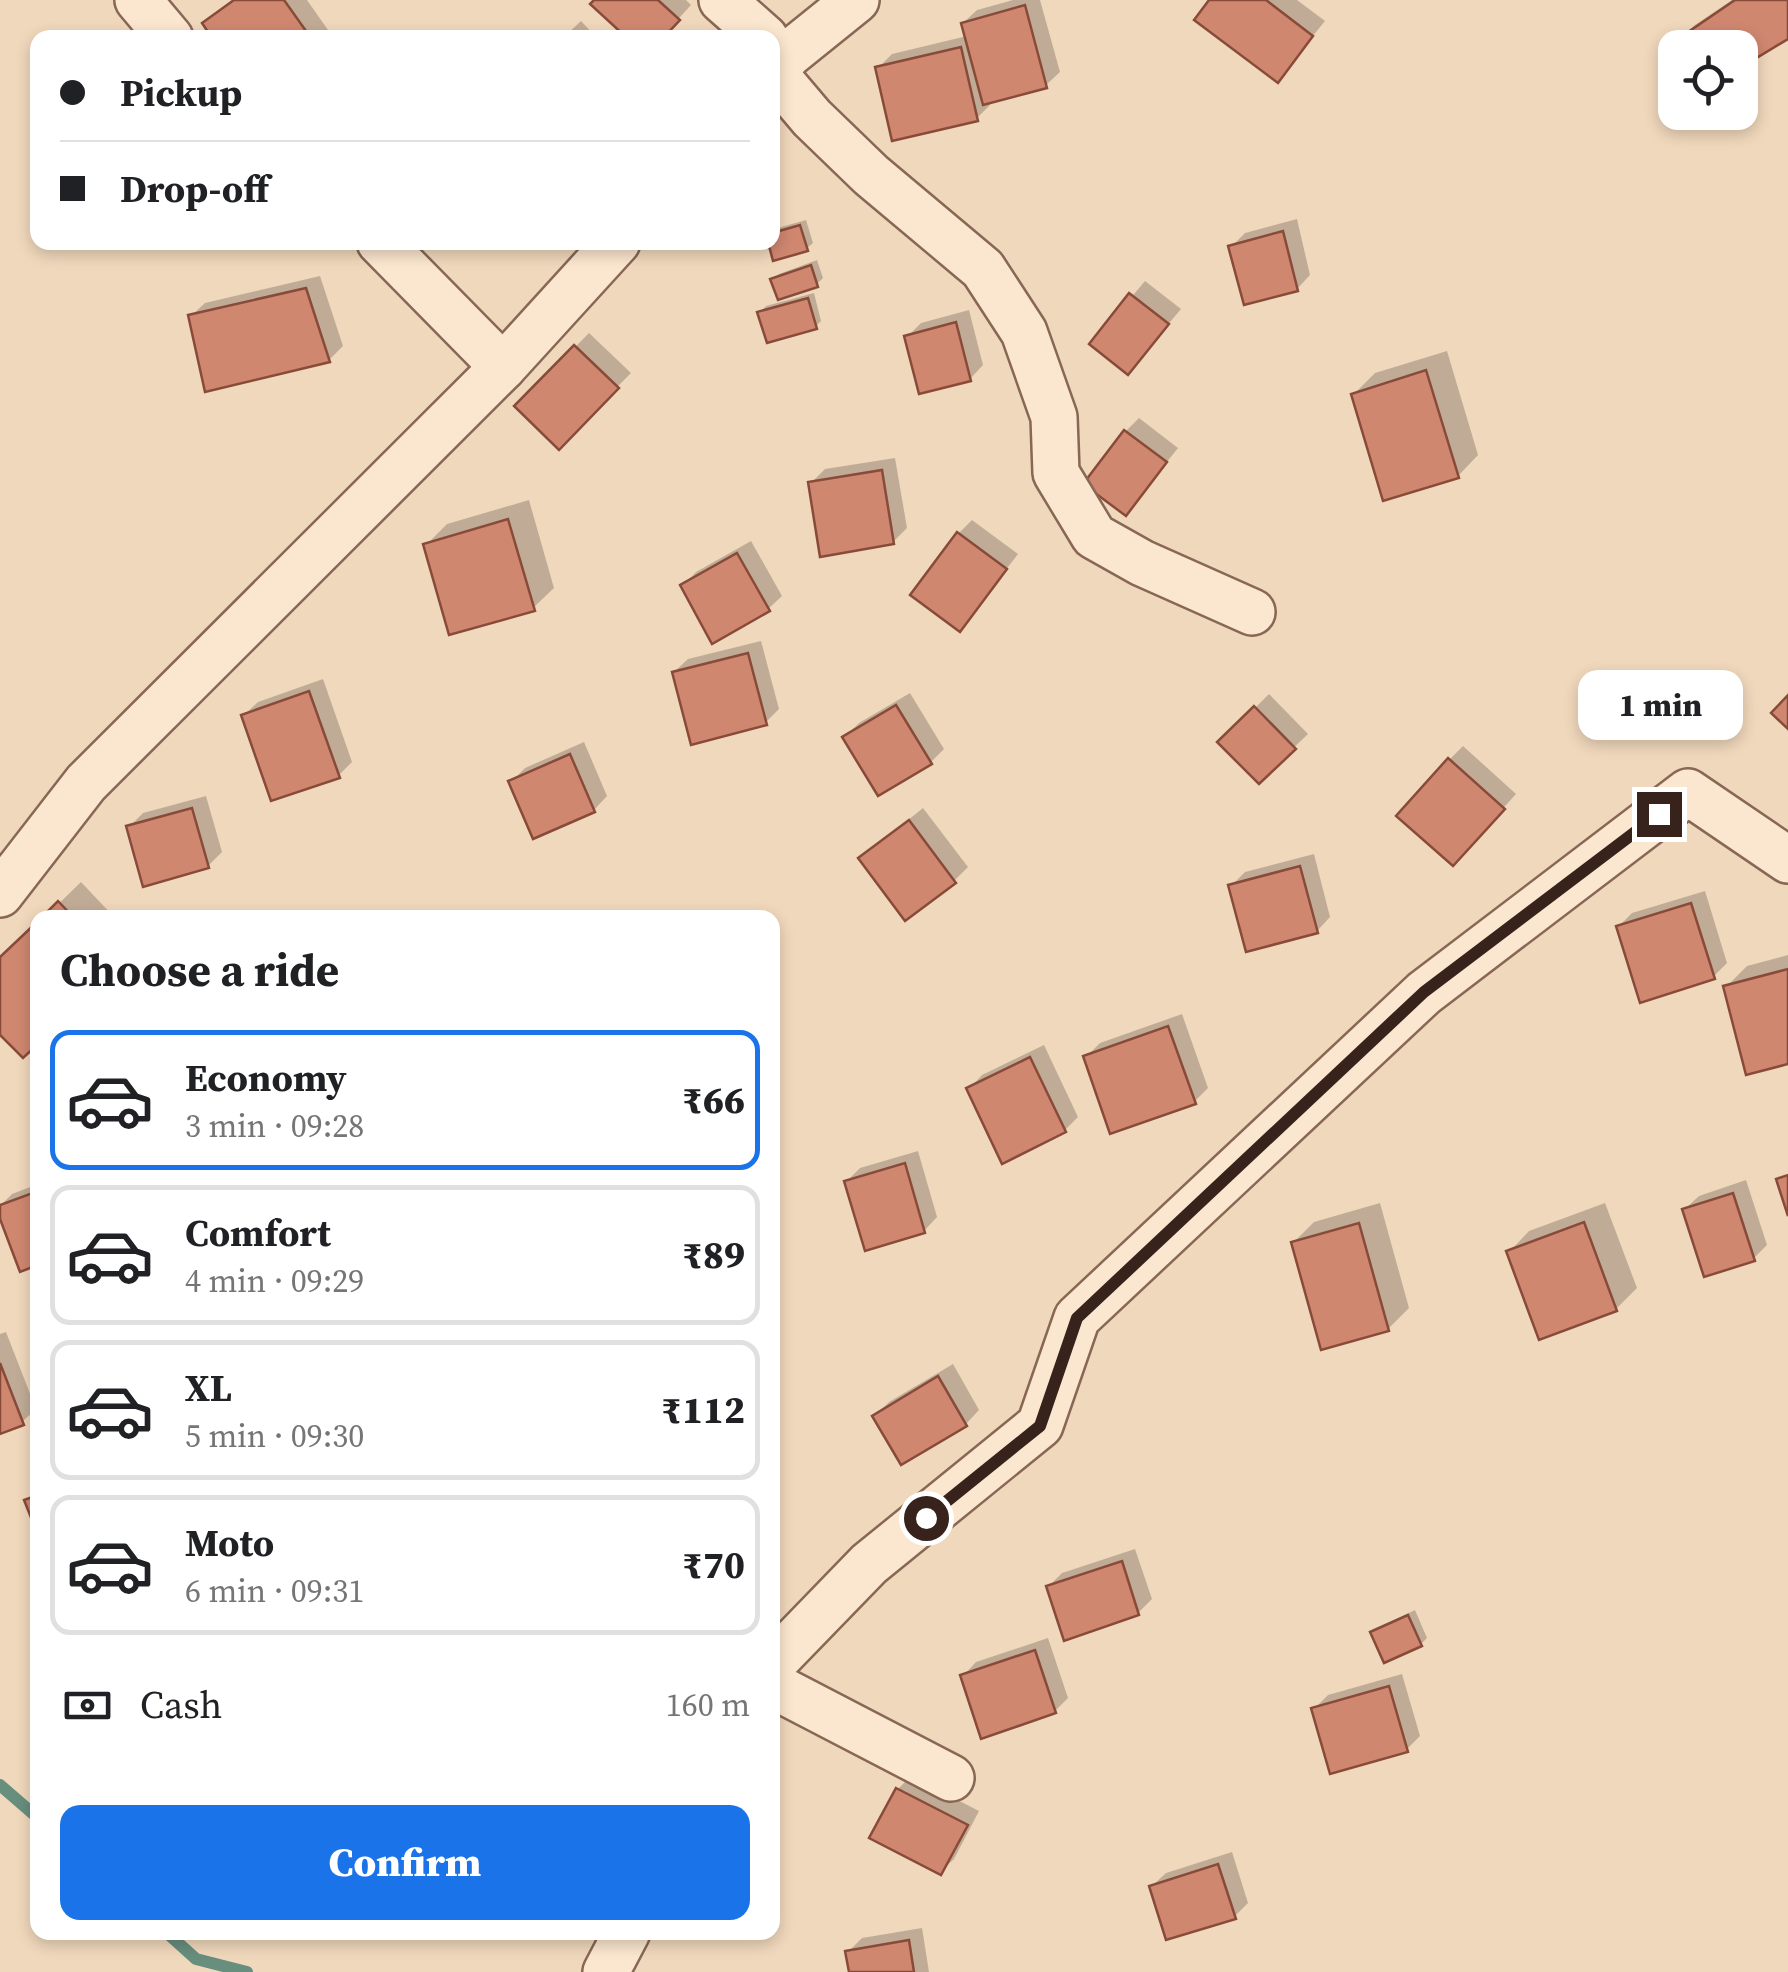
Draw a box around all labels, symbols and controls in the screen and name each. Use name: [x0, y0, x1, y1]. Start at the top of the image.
map controls: [1658, 30, 1758, 130]
button: locate: [1658, 30, 1758, 130]
text: Pickup: [120, 67, 242, 119]
text: Drop-off: [120, 163, 269, 215]
callout: 1 min: [1576, 669, 1742, 739]
text: 1 min: [1619, 683, 1702, 727]
route end: [1637, 792, 1682, 837]
text: Choose a ride: [60, 939, 339, 1001]
text: Economy: [185, 1052, 347, 1104]
icon: car: [65, 1055, 155, 1145]
text: ₹66: [682, 1074, 745, 1126]
text: 3 min · 09:28: [185, 1104, 364, 1148]
text: Comfort: [185, 1207, 331, 1259]
icon: car: [65, 1210, 155, 1300]
text: ₹89: [682, 1229, 745, 1281]
text: 4 min · 09:29: [185, 1259, 364, 1303]
text: XL: [185, 1362, 232, 1414]
icon: car: [65, 1365, 155, 1455]
text: ₹112: [661, 1384, 745, 1436]
text: 5 min · 09:30: [185, 1414, 364, 1458]
route start: [904, 1496, 949, 1541]
text: Moto: [185, 1517, 274, 1569]
icon: car: [65, 1520, 155, 1610]
text: ₹70: [682, 1539, 745, 1591]
text: 6 min · 09:31: [185, 1569, 364, 1613]
icon: cash: [60, 1678, 115, 1733]
text: Cash: [140, 1679, 222, 1731]
text: 160 m: [666, 1683, 750, 1727]
button: Confirm: [60, 1805, 750, 1920]

